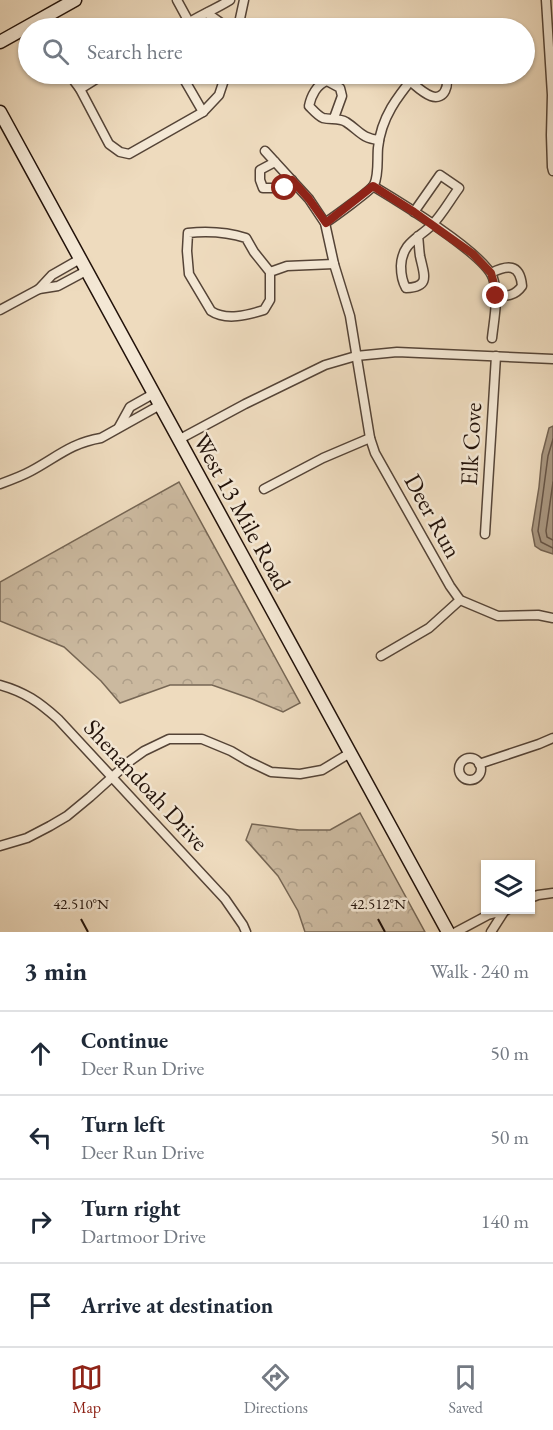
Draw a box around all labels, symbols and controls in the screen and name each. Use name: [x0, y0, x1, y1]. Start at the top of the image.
search box: [18, 18, 535, 84]
icon: search: [39, 35, 72, 68]
text: Search here: [87, 37, 182, 66]
route start: [271, 174, 297, 200]
route end: [482, 282, 508, 308]
street label: Elk Cove: [453, 402, 488, 486]
street label: West 13 Mile Road: [187, 428, 299, 596]
street label: Deer Run: [398, 468, 469, 564]
street label: Shenandoah Drive: [77, 712, 215, 857]
map controls: [481, 860, 535, 914]
button: layers: [481, 860, 535, 914]
text: 42.510°N: [53, 894, 109, 913]
text: 42.512°N: [350, 894, 406, 913]
text: 3 min: [24, 954, 87, 988]
text: Walk · 240 m: [430, 958, 529, 984]
text: Continue: [81, 1026, 168, 1055]
icon: ahead: [24, 1037, 57, 1070]
text: 50 m: [490, 1040, 529, 1066]
text: Deer Run Drive: [81, 1055, 204, 1081]
text: Turn left: [81, 1110, 165, 1139]
icon: left: [24, 1121, 57, 1154]
text: 50 m: [490, 1124, 529, 1150]
text: Deer Run Drive: [81, 1139, 204, 1165]
text: Turn right: [81, 1194, 180, 1223]
icon: right: [24, 1205, 57, 1238]
text: 140 m: [481, 1208, 529, 1234]
text: Dartmoor Drive: [81, 1223, 206, 1249]
icon: arrive: [24, 1289, 57, 1322]
text: Arrive at destination: [81, 1291, 273, 1320]
tab: Map: [70, 1361, 103, 1418]
tab: Directions: [244, 1361, 308, 1418]
tab: Saved: [448, 1361, 483, 1418]

